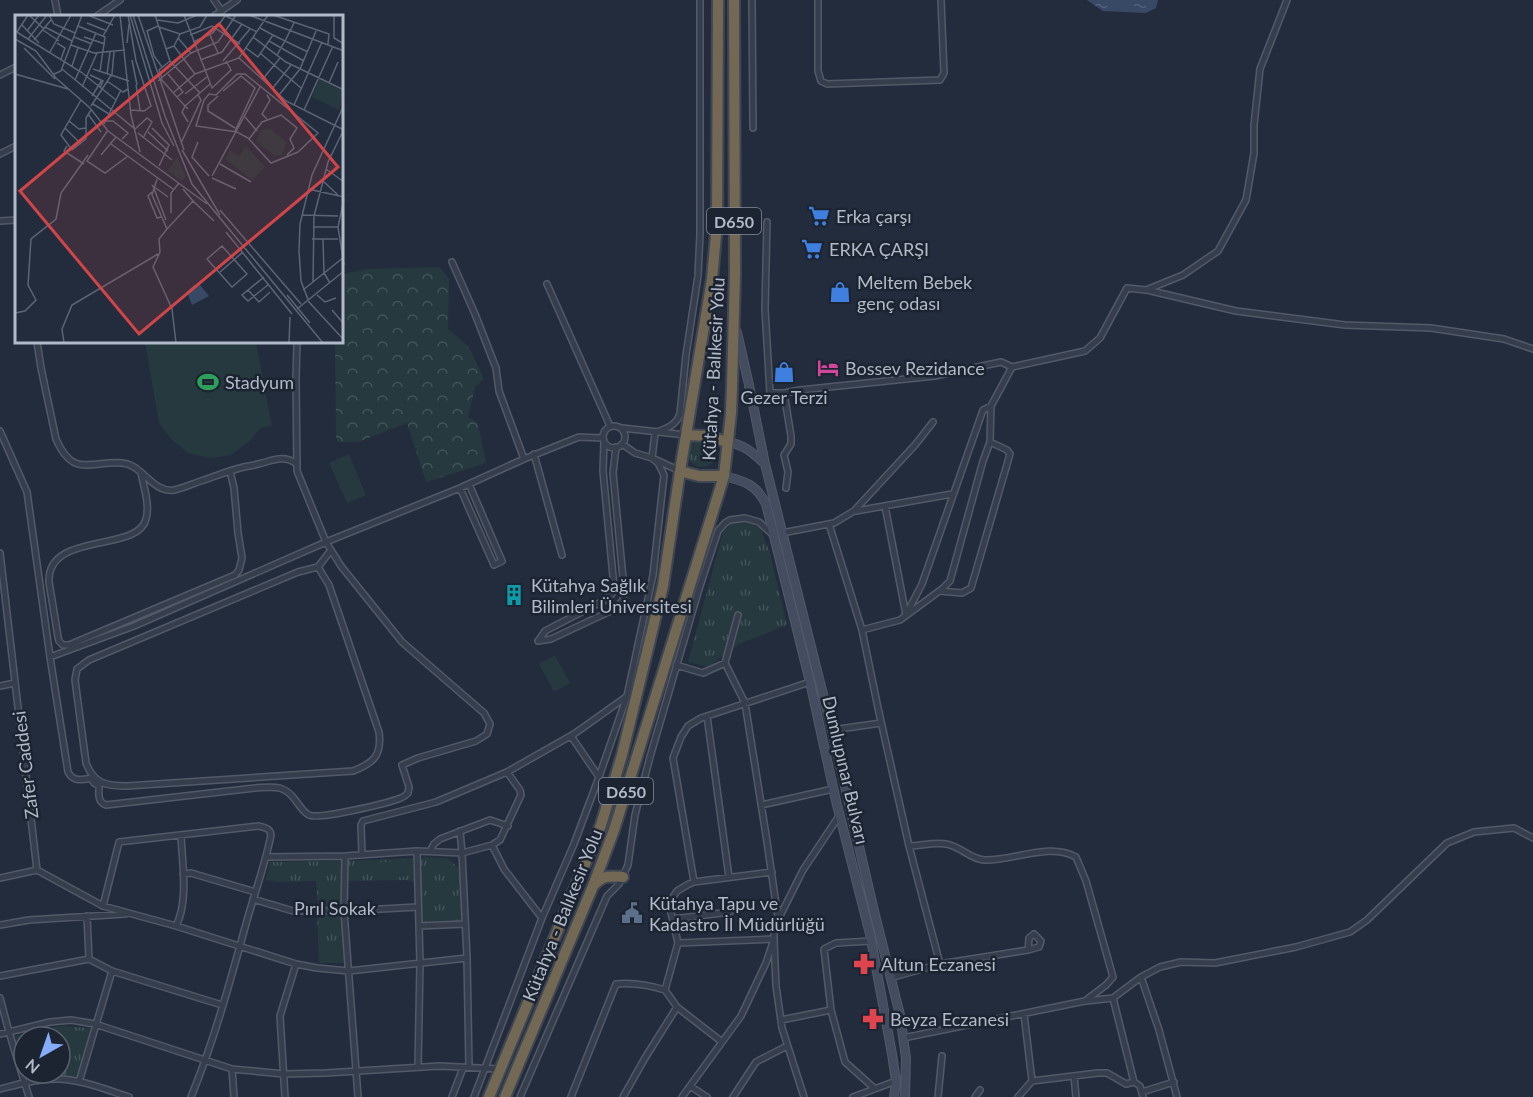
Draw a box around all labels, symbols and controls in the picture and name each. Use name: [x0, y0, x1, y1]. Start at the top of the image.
inset map: [15, 15, 344, 344]
supermarket icon: Erka çarşı: [807, 204, 831, 228]
place label: Erka çarşı: [836, 205, 912, 227]
road number: D650: [707, 208, 761, 234]
supermarket icon: ERKA ÇARŞI: [800, 237, 824, 261]
place label: ERKA ÇARŞI: [829, 238, 929, 260]
place label: Meltem Bebek genç odası: [857, 271, 973, 314]
street label: Kütahya - Balıkesir Yolu: [697, 277, 729, 461]
shop icon: Meltem Bebek genç odası: [828, 280, 852, 304]
hotel icon: Bossev Rezidance: [816, 356, 840, 380]
place label: Bossev Rezidance: [845, 357, 985, 379]
shop icon: Gezer Terzi: [772, 360, 796, 384]
sports icon: Stadyum: [196, 370, 220, 394]
place label: Stadyum: [225, 371, 294, 393]
place label: Gezer Terzi: [740, 386, 828, 408]
place label: Kütahya Sağlık Bilimleri Üniversitesi: [531, 574, 692, 617]
building icon: Kütahya Sağlık Bilimleri Üniversitesi: [502, 583, 526, 607]
street label: Dumlupınar Bulvarı: [818, 694, 874, 846]
street label: Zafer Caddesi: [7, 710, 43, 820]
road number: D650: [599, 778, 653, 804]
street label: Kütahya - Balıkesir Yolu: [517, 826, 607, 1004]
place label: Kütahya Tapu ve Kadastro İl Müdürlüğü: [649, 892, 825, 935]
street label: Pırıl Sokak: [294, 897, 377, 919]
public building icon: Kütahya Tapu ve Kadastro İl Müdürlüğü: [620, 901, 644, 925]
pharmacy icon: Altun Eczanesi: [852, 952, 876, 976]
place label: Altun Eczanesi: [881, 953, 996, 975]
pharmacy icon: Beyza Eczanesi: [861, 1007, 885, 1031]
place label: Beyza Eczanesi: [890, 1008, 1009, 1030]
north arrow: [12, 1025, 72, 1085]
text: N: [21, 1056, 43, 1078]

